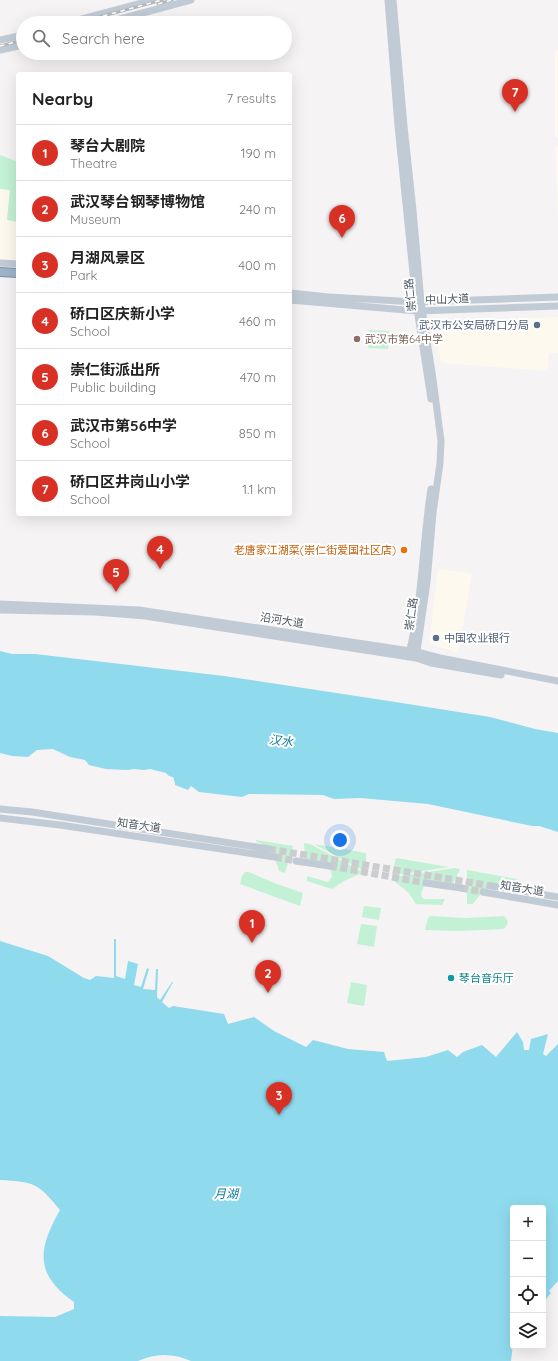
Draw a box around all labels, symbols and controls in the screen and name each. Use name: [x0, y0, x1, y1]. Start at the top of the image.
search box: [16, 16, 292, 60]
icon: search: [30, 27, 52, 49]
text: Search here: [62, 29, 145, 48]
pin: 7: [502, 79, 528, 112]
text: Nearby: [32, 88, 93, 109]
text: 7 results: [227, 90, 276, 106]
text: 琴台大剧院: [70, 136, 145, 155]
text: 1: [42, 145, 48, 161]
text: 190 m: [241, 145, 276, 161]
text: Theatre: [70, 155, 117, 171]
text: 武汉琴台钢琴博物馆: [70, 192, 205, 211]
text: 2: [41, 201, 49, 217]
text: 240 m: [239, 201, 276, 217]
pin: 6: [329, 205, 355, 238]
text: Museum: [70, 211, 121, 227]
text: 月湖风景区: [70, 248, 145, 267]
text: 3: [42, 257, 48, 273]
text: 400 m: [238, 257, 276, 273]
text: Park: [70, 267, 98, 283]
street label: 崇仁路: [401, 278, 419, 312]
street label: 中山大道: [425, 291, 469, 307]
text: 硚口区庆新小学: [70, 304, 175, 323]
text: 4: [41, 313, 49, 329]
text: 460 m: [239, 313, 276, 329]
place label: 武汉市公安局硚口分局: [419, 318, 529, 332]
marker: 武汉市公安局硚口分局: [532, 320, 542, 330]
text: School: [70, 323, 110, 339]
place label: 武汉市第64中学: [365, 332, 443, 346]
marker: 武汉市第64中学: [352, 334, 362, 344]
text: 崇仁街派出所: [70, 360, 160, 379]
text: 5: [41, 369, 49, 385]
text: 470 m: [240, 369, 276, 385]
text: Public building: [70, 379, 156, 395]
text: 武汉市第56中学: [70, 416, 177, 435]
text: 6: [41, 425, 49, 441]
text: 850 m: [239, 425, 276, 441]
text: School: [70, 435, 110, 451]
text: 硚口区井岗山小学: [70, 472, 190, 491]
text: 7: [41, 481, 49, 497]
text: 1.1 km: [242, 481, 276, 497]
text: School: [70, 491, 110, 507]
pin: 4: [147, 536, 173, 569]
place label: 老唐家江湖菜(崇仁街爱国社区店): [234, 543, 396, 557]
marker: 老唐家江湖菜(崇仁街爱国社区店): [399, 545, 409, 555]
pin: 5: [103, 559, 129, 592]
street label: 崇仁路: [402, 597, 420, 631]
street label: 沿河大道: [259, 610, 305, 630]
place label: 中国农业银行: [444, 631, 510, 645]
marker: 中国农业银行: [431, 633, 441, 643]
water label: 汉水: [268, 732, 295, 750]
street label: 知音大道: [116, 815, 162, 835]
your location: [330, 830, 350, 850]
street label: 知音大道: [499, 878, 545, 898]
pin: 1: [239, 910, 265, 943]
pin: 2: [255, 960, 281, 993]
place label: 琴台音乐厅: [459, 971, 514, 985]
marker: 琴台音乐厅: [446, 973, 456, 983]
pin: 3: [266, 1082, 292, 1115]
water label: 月湖: [214, 1186, 240, 1201]
map controls: [510, 1205, 546, 1349]
button: +: [510, 1205, 546, 1241]
button: −: [510, 1241, 546, 1277]
button: locate: [510, 1277, 546, 1313]
button: layers: [510, 1313, 546, 1349]

